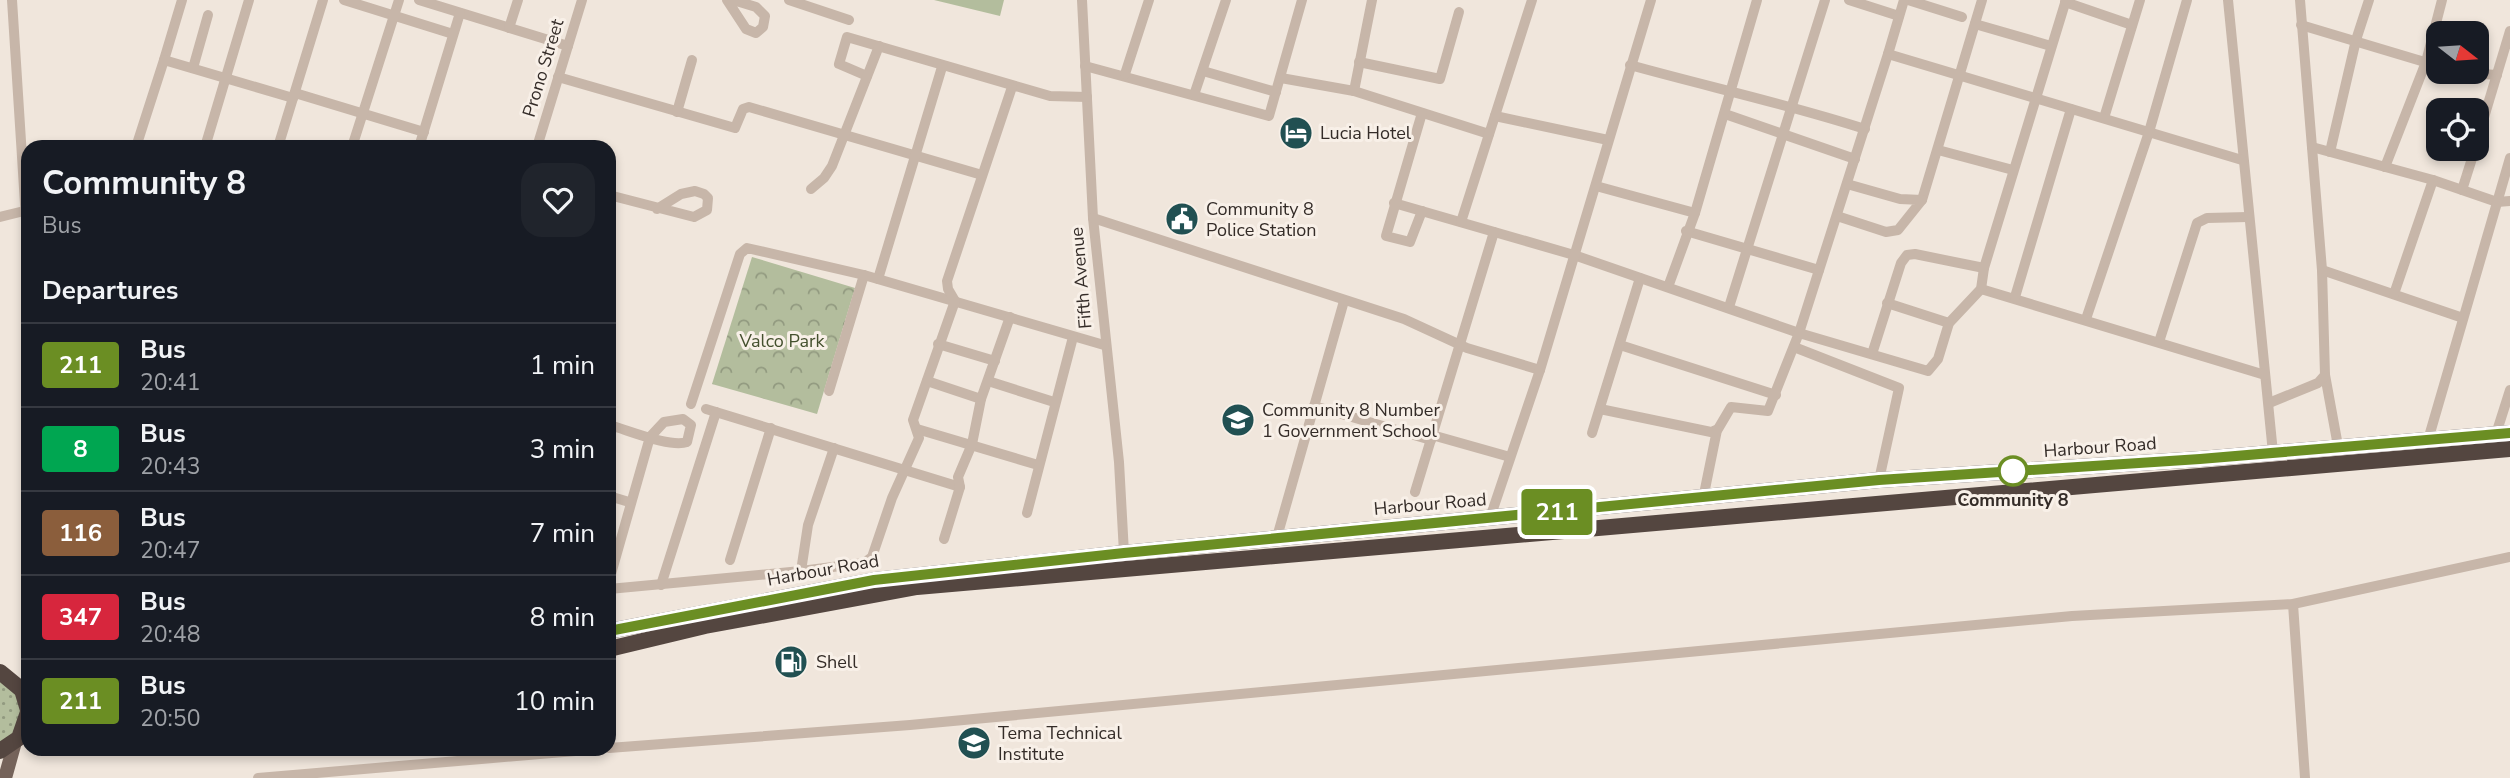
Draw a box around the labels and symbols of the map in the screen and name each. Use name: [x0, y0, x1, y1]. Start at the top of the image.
street label: Prono Street: [517, 15, 570, 120]
north arrow: [2426, 21, 2488, 84]
hotel icon: Lucia Hotel: [1277, 114, 1315, 152]
place label: Lucia Hotel: [1320, 121, 1412, 145]
place label: Community 8 Police Station: [1206, 197, 1316, 242]
public building icon: Community 8 Police Station: [1163, 200, 1201, 238]
street label: Fifth Avenue: [1065, 226, 1097, 330]
park label: Valco Park: [739, 329, 825, 353]
place label: Community 8 Number 1 Government School: [1262, 398, 1440, 443]
school or university icon: Community 8 Number 1 Government School: [1219, 401, 1257, 439]
street label: Harbour Road: [2043, 431, 2157, 463]
marker: Community 8: [1998, 456, 2028, 486]
street label: Harbour Road: [1373, 487, 1487, 521]
place label: Community 8: [1957, 488, 2069, 512]
line badge: 211: [1517, 489, 1597, 535]
street label: Harbour Road: [765, 548, 881, 592]
fuel station icon: Shell: [772, 643, 810, 681]
place label: Shell: [816, 650, 858, 674]
place label: Tema Technical Institute: [998, 721, 1122, 766]
school or university icon: Tema Technical Institute: [955, 724, 993, 762]

